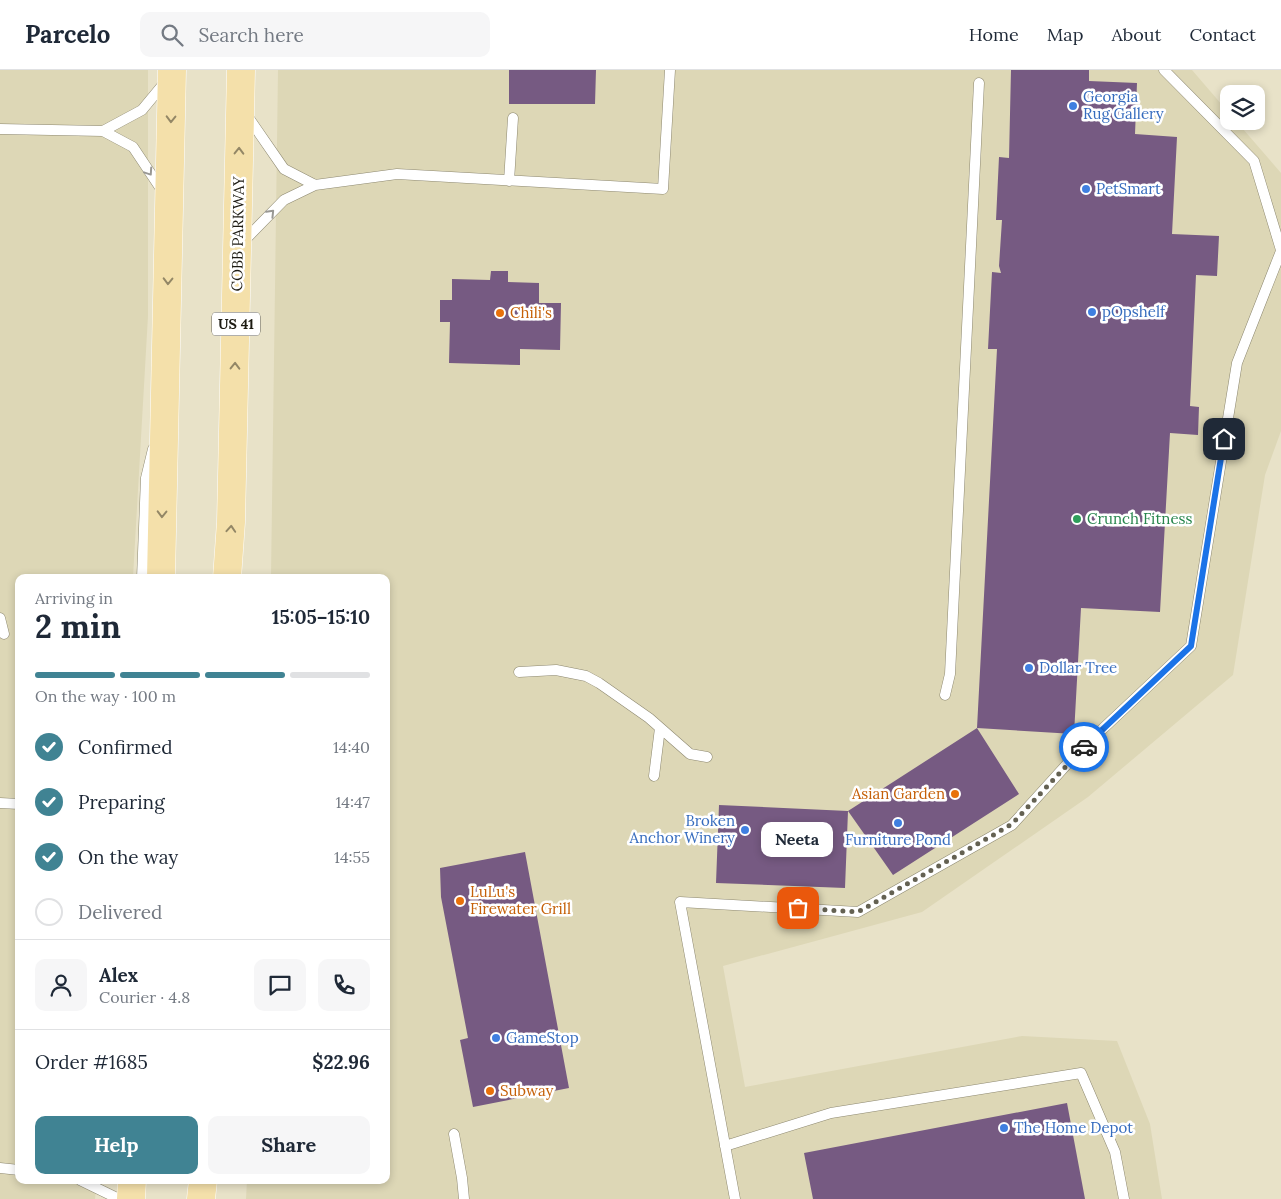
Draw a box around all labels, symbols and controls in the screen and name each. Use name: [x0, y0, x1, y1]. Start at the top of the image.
search box: [140, 12, 490, 57]
text: Parcelo: [25, 19, 110, 50]
icon: search: [158, 21, 186, 49]
text: Search here: [198, 23, 304, 47]
text: Home: [969, 23, 1019, 46]
text: Map: [1047, 23, 1083, 46]
text: About: [1111, 23, 1161, 46]
text: Contact: [1189, 23, 1256, 46]
map controls: [1220, 85, 1265, 130]
button: layers: [1220, 85, 1265, 130]
place label: Georgia Rug Gallery: [1083, 87, 1164, 123]
marker: Georgia Rug Gallery: [1067, 100, 1079, 112]
one-way arrow: [166, 115, 176, 123]
one-way arrow: [234, 147, 244, 155]
one-way arrow: [143, 166, 152, 175]
street label: COBB PARKWAY: [227, 176, 248, 292]
place label: PetSmart: [1096, 179, 1161, 198]
marker: PetSmart: [1080, 183, 1092, 195]
one-way arrow: [265, 210, 274, 219]
one-way arrow: [163, 278, 173, 285]
place label: pOpshelf: [1102, 302, 1166, 321]
place label: Chili's: [510, 303, 552, 322]
marker: pOpshelf: [1086, 306, 1098, 318]
marker: Chili's: [494, 307, 506, 319]
road number: US 41: [212, 312, 260, 336]
one-way arrow: [230, 362, 240, 370]
pin: [1203, 418, 1245, 460]
icon: home: [1210, 425, 1238, 453]
place label: Crunch Fitness: [1087, 509, 1193, 528]
one-way arrow: [157, 510, 168, 518]
marker: Crunch Fitness: [1071, 513, 1083, 525]
one-way arrow: [225, 525, 236, 533]
text: Arriving in: [35, 588, 113, 608]
text: 15:05–15:10: [272, 605, 370, 629]
text: 2 min: [35, 606, 121, 647]
place label: Dollar Tree: [1039, 658, 1117, 677]
marker: Dollar Tree: [1023, 662, 1035, 674]
text: On the way · 100 m: [35, 686, 176, 706]
courier: [1059, 722, 1109, 772]
icon: check: [35, 733, 63, 761]
icon: car: [1070, 733, 1098, 761]
text: Confirmed: [78, 735, 173, 759]
text: 14:40: [333, 737, 370, 757]
place label: Asian Garden: [851, 784, 945, 803]
icon: check: [35, 788, 63, 816]
marker: Asian Garden: [949, 788, 961, 800]
text: Preparing: [78, 790, 165, 814]
text: 14:47: [335, 792, 370, 812]
place label: Broken Anchor Winery: [629, 811, 735, 847]
marker: Furniture Pond: [892, 817, 904, 829]
callout: Neeta: [762, 823, 834, 858]
marker: Broken Anchor Winery: [739, 824, 751, 836]
text: Neeta: [775, 829, 819, 849]
place label: Furniture Pond: [845, 830, 951, 849]
icon: check: [35, 843, 63, 871]
text: On the way: [78, 845, 178, 869]
text: 14:55: [334, 847, 370, 867]
place label: LuLu's Firewater Grill: [470, 882, 571, 918]
pin: [777, 887, 819, 929]
icon: bag: [784, 894, 812, 922]
marker: LuLu's Firewater Grill: [454, 895, 466, 907]
text: Delivered: [78, 900, 162, 924]
button: person: [35, 959, 87, 1011]
button: chat: [254, 959, 306, 1011]
button: phone: [318, 959, 370, 1011]
text: Alex: [99, 963, 138, 987]
text: Courier · 4.8: [99, 987, 190, 1007]
place label: GameStop: [506, 1028, 579, 1047]
marker: GameStop: [490, 1032, 502, 1044]
text: Order #1685: [35, 1050, 148, 1074]
text: $22.96: [312, 1050, 370, 1074]
place label: Subway: [500, 1081, 553, 1100]
marker: Subway: [484, 1085, 496, 1097]
button: Help: [35, 1116, 198, 1174]
button: Share: [208, 1116, 370, 1174]
place label: The Home Depot: [1014, 1118, 1133, 1137]
marker: The Home Depot: [998, 1122, 1010, 1134]

